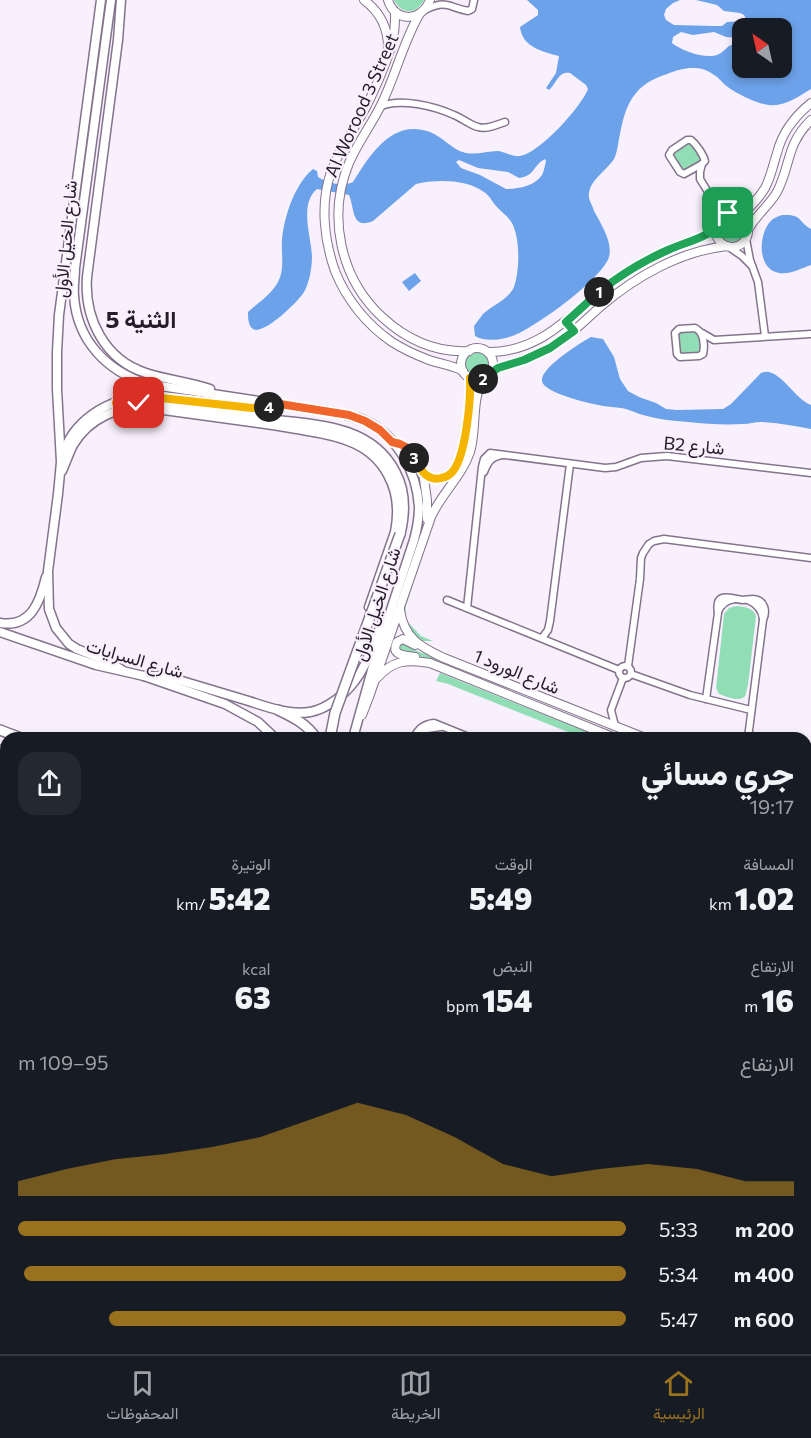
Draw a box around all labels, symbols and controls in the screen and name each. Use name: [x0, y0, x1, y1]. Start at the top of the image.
north arrow: [732, 18, 792, 78]
map controls: [732, 18, 792, 78]
street label: Al Worood 3 Street: [319, 30, 403, 180]
street label: شارع الخيل الأول: [49, 179, 83, 299]
pin: [702, 187, 753, 238]
icon: arrive: [711, 196, 744, 229]
pin: 1: [584, 277, 614, 307]
text: 1: [595, 282, 603, 301]
district label: الثنية 5: [106, 304, 176, 334]
pin: 2: [468, 364, 498, 394]
text: 2: [478, 369, 488, 388]
pin: [113, 377, 164, 428]
icon: check: [122, 386, 155, 419]
pin: 4: [254, 392, 284, 422]
text: 4: [264, 397, 274, 416]
street label: B2 شارع: [662, 431, 725, 461]
pin: 3: [399, 443, 429, 473]
text: 3: [409, 448, 419, 467]
street label: شارع الخيل الأول: [347, 545, 407, 664]
street label: شارع السرايات: [83, 634, 186, 684]
street label: شارع الورود 1: [470, 644, 563, 700]
text: جري مسائي: [641, 751, 794, 792]
button: share: [18, 752, 81, 815]
text: 19:17: [749, 794, 794, 818]
text: الوتيرة: [232, 854, 271, 873]
text: الوقت: [495, 854, 532, 873]
text: المسافة: [743, 854, 794, 873]
text: 5:42: [209, 879, 271, 916]
text: 5:49: [469, 879, 532, 916]
text: 1.02: [735, 879, 794, 916]
text: /km: [176, 894, 209, 913]
text: km: [709, 894, 735, 913]
text: النبض: [493, 956, 532, 975]
text: الارتفاع: [751, 956, 794, 975]
text: kcal: [242, 959, 271, 978]
text: 63: [235, 978, 271, 1015]
text: 154: [482, 981, 532, 1018]
text: 16: [761, 981, 794, 1018]
text: bpm: [446, 996, 482, 1015]
text: m: [744, 996, 761, 1015]
text: 95–109 m: [18, 1050, 108, 1074]
text: الارتفاع: [740, 1051, 794, 1075]
text: 5:33: [659, 1217, 698, 1241]
text: 200 m: [735, 1217, 794, 1241]
text: 5:34: [658, 1262, 698, 1286]
text: 400 m: [734, 1262, 794, 1286]
text: 5:47: [660, 1307, 698, 1331]
text: 600 m: [734, 1307, 794, 1331]
tab: المحفوظات: [106, 1367, 178, 1428]
tab: الخريطة: [391, 1367, 440, 1428]
tab: الرئيسية: [653, 1367, 705, 1428]

